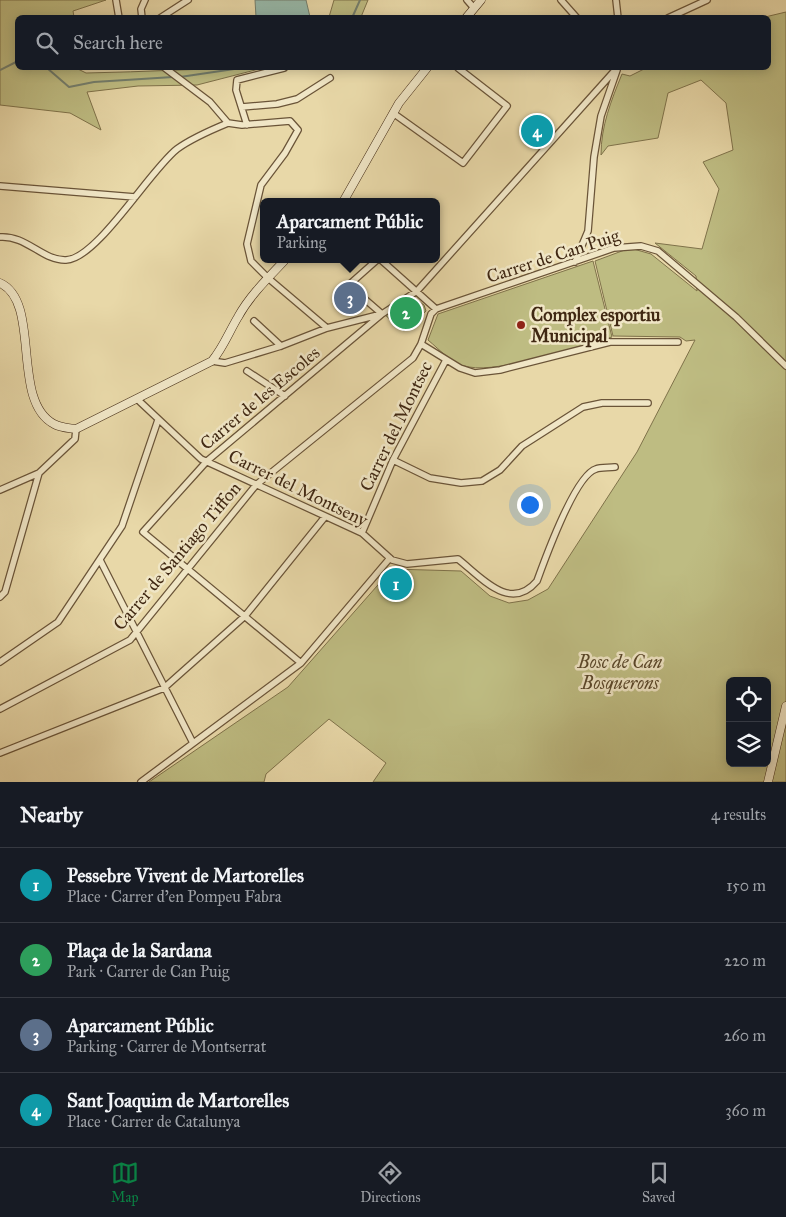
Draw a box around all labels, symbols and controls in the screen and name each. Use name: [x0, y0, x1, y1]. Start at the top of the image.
search box: [15, 15, 771, 70]
icon: search: [33, 29, 61, 57]
text: Search here: [73, 31, 163, 54]
pin: 4: [521, 112, 553, 150]
popup: [260, 198, 440, 263]
text: Aparcament Públic: [277, 210, 423, 233]
street label: Carrer de Can Puig: [484, 224, 623, 289]
text: Parking: [277, 233, 326, 252]
pin: 3: [334, 279, 366, 317]
pin: 2: [390, 294, 422, 332]
place label: Complex esportiu Municipal: [531, 304, 661, 348]
marker: Complex esportiu Municipal: [515, 319, 527, 331]
street label: Carrer de les Escoles: [196, 341, 324, 455]
street label: Carrer del Montsec: [355, 357, 437, 495]
street label: Carrer del Montseny: [225, 445, 372, 531]
street label: Carrer de Santiago Tiffon: [109, 477, 246, 635]
your location: [517, 492, 543, 518]
pin: 1: [380, 565, 412, 603]
park label: Bosc de Can Bosquerons: [577, 651, 663, 694]
map controls: [726, 677, 771, 767]
button: locate: [726, 677, 771, 722]
button: layers: [726, 722, 771, 767]
text: Nearby: [20, 802, 83, 828]
text: 4 results: [711, 805, 766, 824]
text: Pessebre Vivent de Martorelles: [67, 864, 304, 887]
text: 1: [33, 876, 39, 895]
text: 150 m: [726, 876, 766, 895]
text: Place · Carrer d'en Pompeu Fabra: [67, 887, 282, 906]
text: Plaça de la Sardana: [67, 939, 212, 962]
text: 2: [32, 951, 40, 970]
text: 220 m: [724, 951, 766, 970]
text: Park · Carrer de Can Puig: [67, 962, 229, 981]
text: Aparcament Públic: [67, 1014, 214, 1037]
text: 3: [33, 1026, 39, 1045]
text: 260 m: [724, 1026, 766, 1045]
text: Parking · Carrer de Montserrat: [67, 1037, 266, 1056]
text: Sant Joaquim de Martorelles: [67, 1089, 289, 1112]
text: 4: [32, 1101, 40, 1120]
text: 360 m: [725, 1101, 766, 1120]
text: Place · Carrer de Catalunya: [67, 1112, 240, 1131]
tab: Map: [111, 1159, 139, 1206]
tab: Directions: [360, 1159, 421, 1206]
tab: Saved: [642, 1159, 675, 1206]

